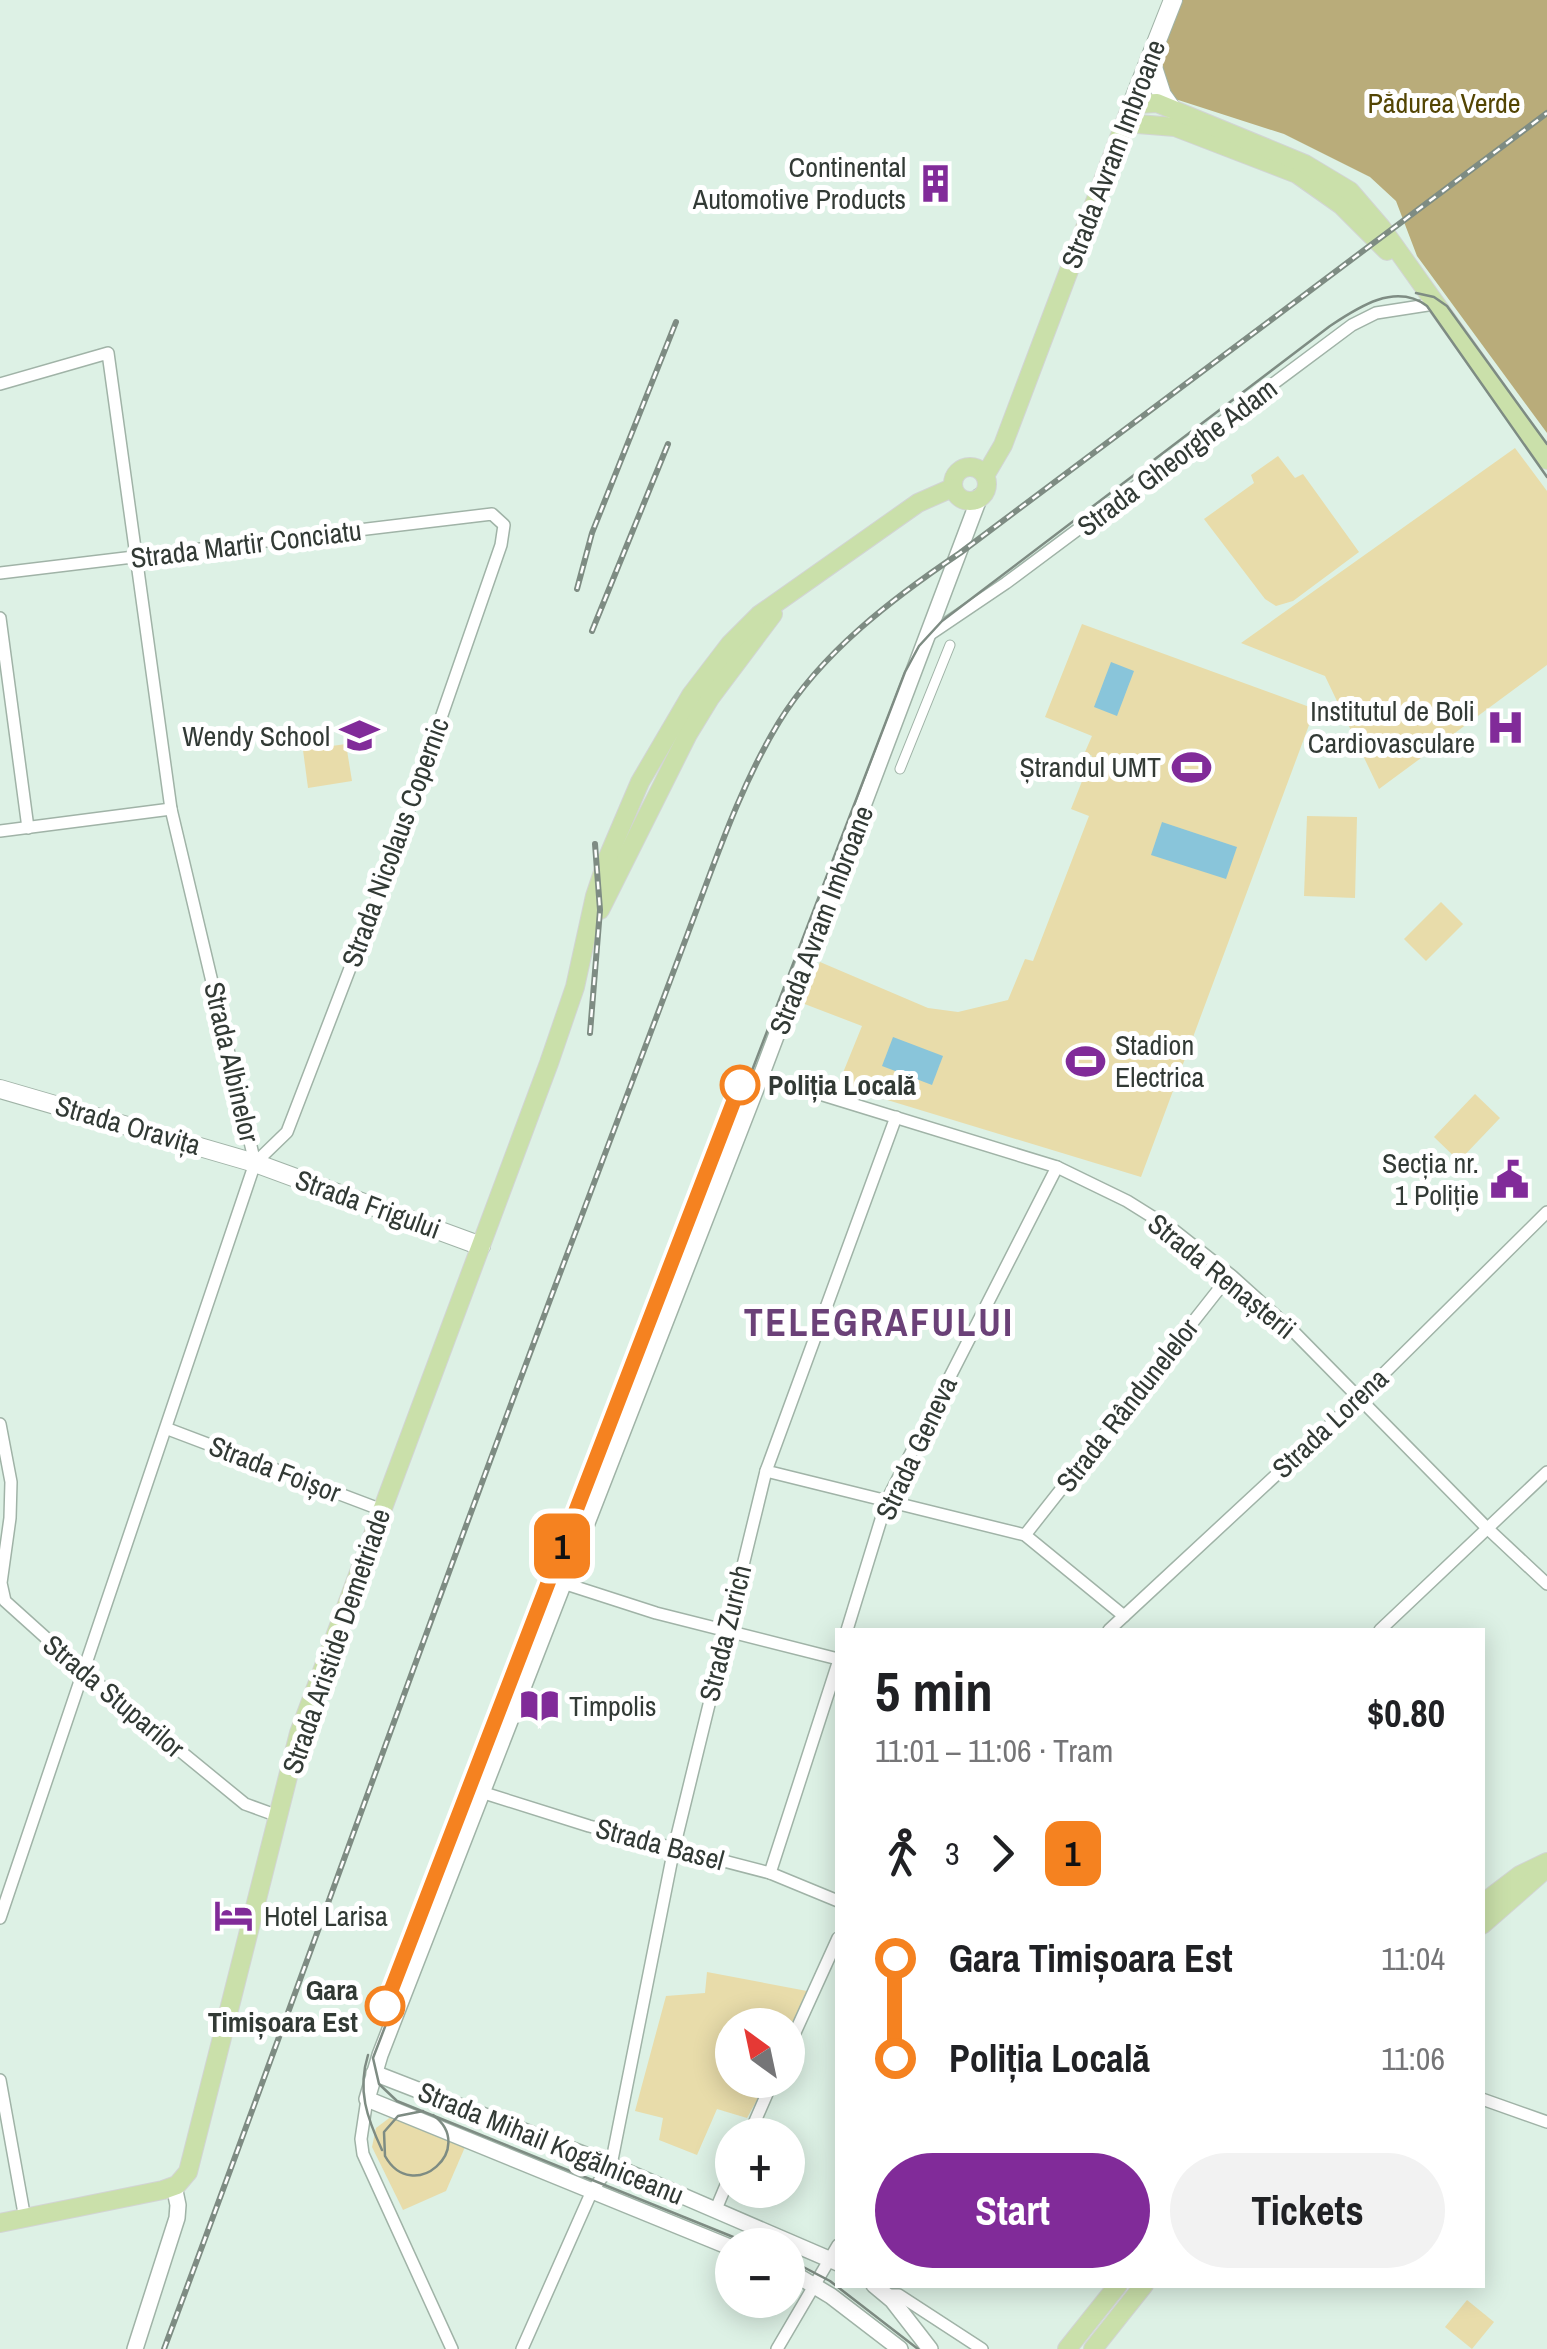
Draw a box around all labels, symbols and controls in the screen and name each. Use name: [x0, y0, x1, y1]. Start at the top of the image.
street label: Strada Avram Imbroane: [1052, 34, 1174, 274]
park label: Pădurea Verde: [1367, 84, 1521, 122]
place label: Continental Automotive Products: [692, 148, 906, 218]
building icon: Continental Automotive Products: [915, 162, 957, 204]
street label: Strada Gheorghe Adam: [1069, 369, 1285, 545]
street label: Strada Martir Conciatu: [128, 511, 364, 577]
place label: Institutul de Boli Cardiovasculare: [1308, 692, 1475, 762]
hospital icon: Institutul de Boli Cardiovasculare: [1484, 706, 1526, 748]
street label: Strada Nicolaus Copernic: [332, 712, 458, 972]
school or university icon: Wendy School: [339, 715, 381, 757]
place label: Wendy School: [182, 717, 330, 755]
sports icon: Ștrandul UMT: [1170, 746, 1212, 788]
place label: Ștrandul UMT: [1019, 748, 1161, 786]
street label: Strada Avram Imbroane: [760, 800, 882, 1040]
street label: Strada Albinelor: [195, 978, 269, 1146]
place label: Stadion Electrica: [1115, 1026, 1205, 1096]
sports icon: Stadion Electrica: [1064, 1040, 1106, 1082]
marker: Poliția Locală: [721, 1066, 759, 1104]
place label: Poliția Locală: [768, 1066, 916, 1104]
street label: Strada Oravița: [51, 1086, 205, 1164]
place label: Secția nr. 1 Poliție: [1382, 1144, 1479, 1214]
public building icon: Secția nr. 1 Poliție: [1488, 1158, 1530, 1200]
street label: Strada Frigului: [290, 1160, 446, 1248]
street label: Strada Renașterii: [1140, 1205, 1304, 1347]
district label: TELEGRAFULUI: [744, 1297, 1014, 1348]
street label: Strada Rândunelelor: [1047, 1310, 1207, 1500]
street label: Strada Lorena: [1264, 1359, 1396, 1487]
street label: Strada Geneva: [866, 1370, 966, 1526]
street label: Strada Foișor: [204, 1427, 347, 1512]
street label: Strada Aristide Demetriade: [273, 1503, 399, 1779]
line badge: 1: [530, 1514, 594, 1578]
text: 1: [554, 1523, 570, 1570]
street label: Strada Zurich: [690, 1561, 760, 1705]
street label: Strada Stuparilor: [35, 1626, 193, 1767]
text: 5 min: [875, 1654, 993, 1728]
library icon: Timpolis: [518, 1685, 560, 1727]
place label: Timpolis: [569, 1687, 657, 1725]
text: $0.80: [1367, 1688, 1445, 1739]
text: 11:01 – 11:06 · Tram: [875, 1729, 1113, 1772]
street label: Strada Basel: [592, 1809, 728, 1879]
icon: walk: [875, 1826, 930, 1881]
icon: forward: [975, 1826, 1030, 1881]
text: 1: [1065, 1830, 1081, 1877]
text: 3: [945, 1832, 960, 1875]
hotel icon: Hotel Larisa: [213, 1895, 255, 1937]
place label: Hotel Larisa: [264, 1897, 388, 1935]
text: Gara Timișoara Est: [949, 1933, 1233, 1984]
text: 11:04: [1381, 1937, 1445, 1980]
place label: Gara Timișoara Est: [208, 1971, 358, 2041]
marker: Gara Timișoara Est: [366, 1987, 404, 2025]
north arrow: [715, 2008, 805, 2098]
map controls: [715, 2008, 805, 2318]
text: Poliția Locală: [949, 2033, 1150, 2084]
text: 11:06: [1381, 2037, 1445, 2080]
street label: Strada Mihail Kogălniceanu: [413, 2072, 689, 2214]
button: +: [715, 2118, 805, 2208]
button: Start: [875, 2153, 1150, 2268]
button: Tickets: [1170, 2153, 1445, 2268]
button: −: [715, 2228, 805, 2318]

